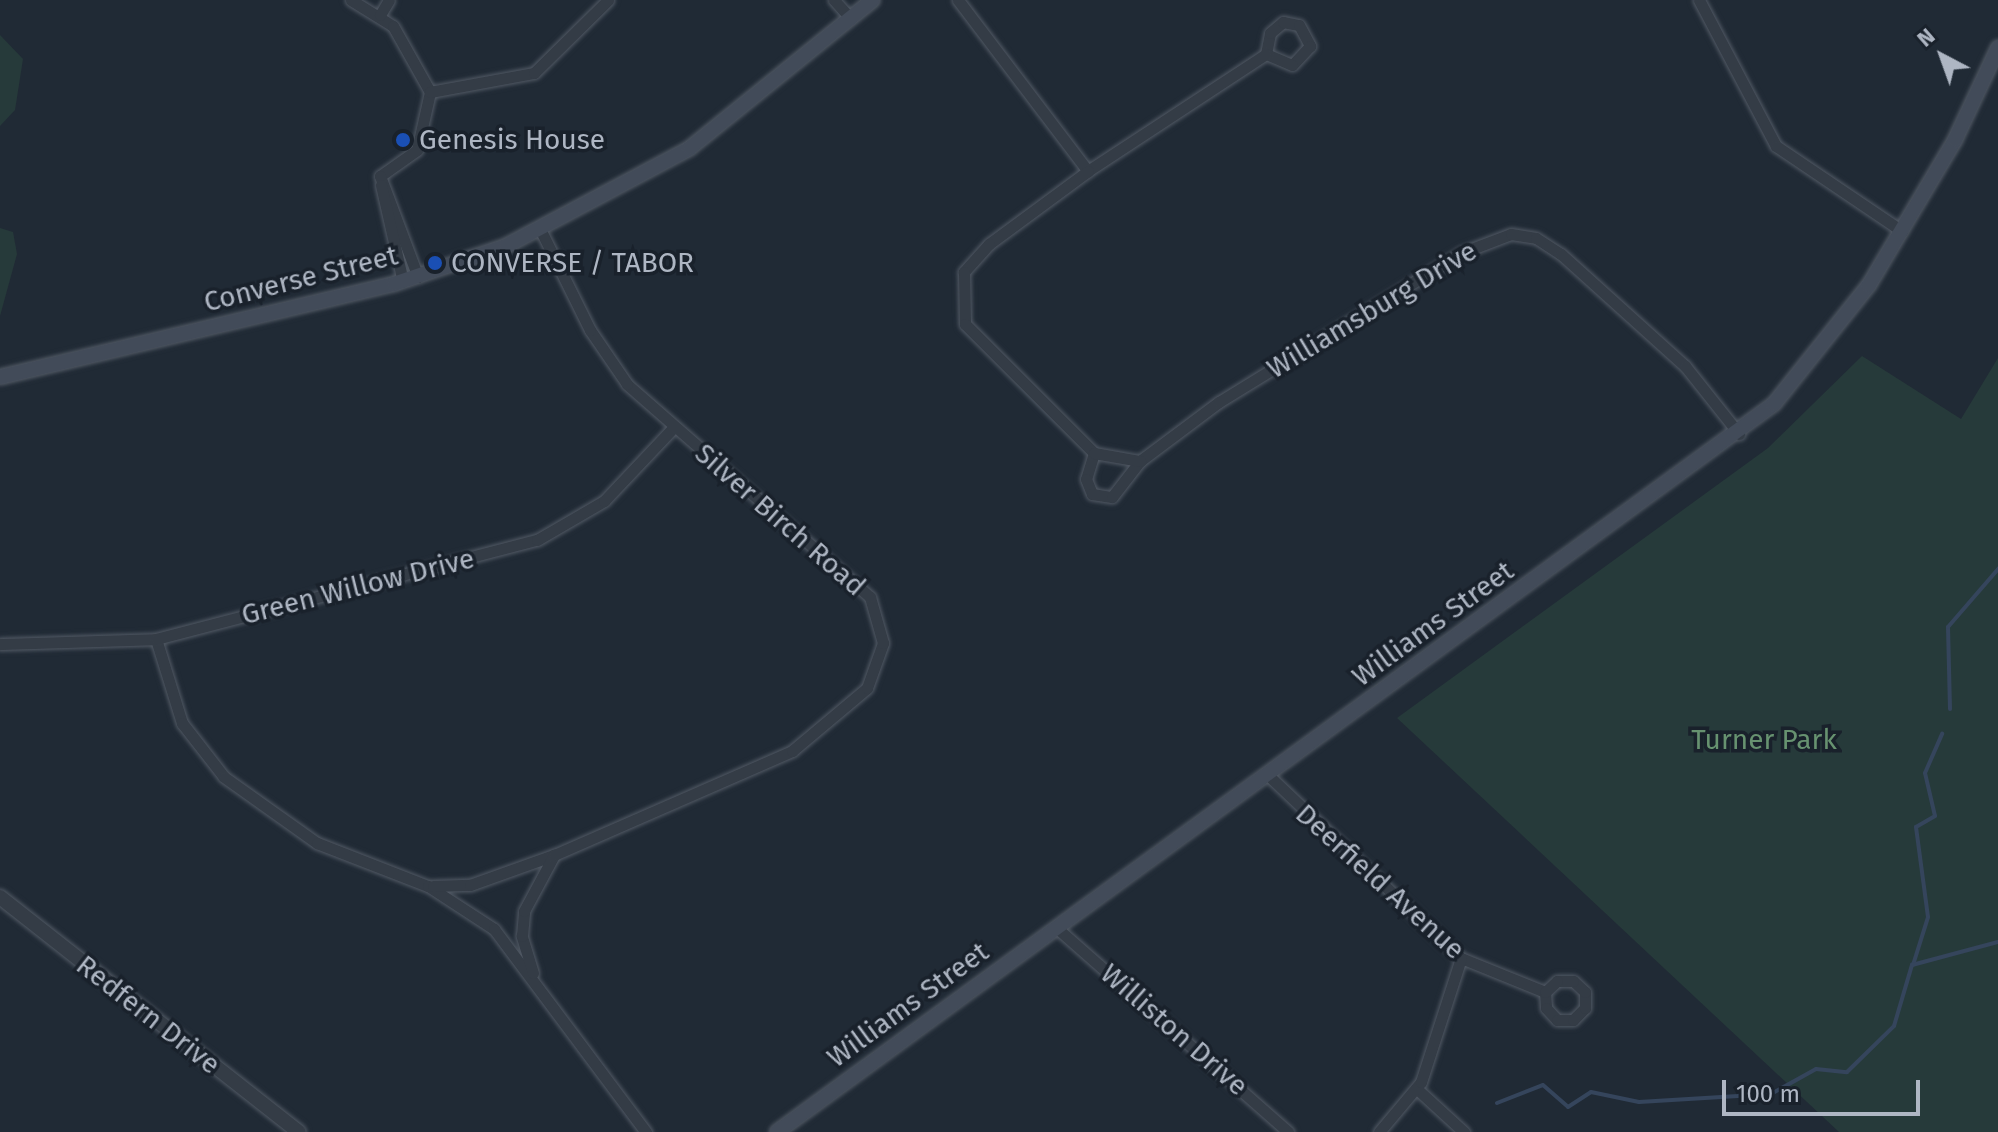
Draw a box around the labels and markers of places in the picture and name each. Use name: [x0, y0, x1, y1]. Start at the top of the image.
place label: Genesis House: [419, 123, 605, 157]
marker: Genesis House: [394, 131, 412, 149]
place label: CONVERSE / TABOR: [451, 246, 694, 280]
marker: CONVERSE / TABOR: [426, 254, 444, 272]

